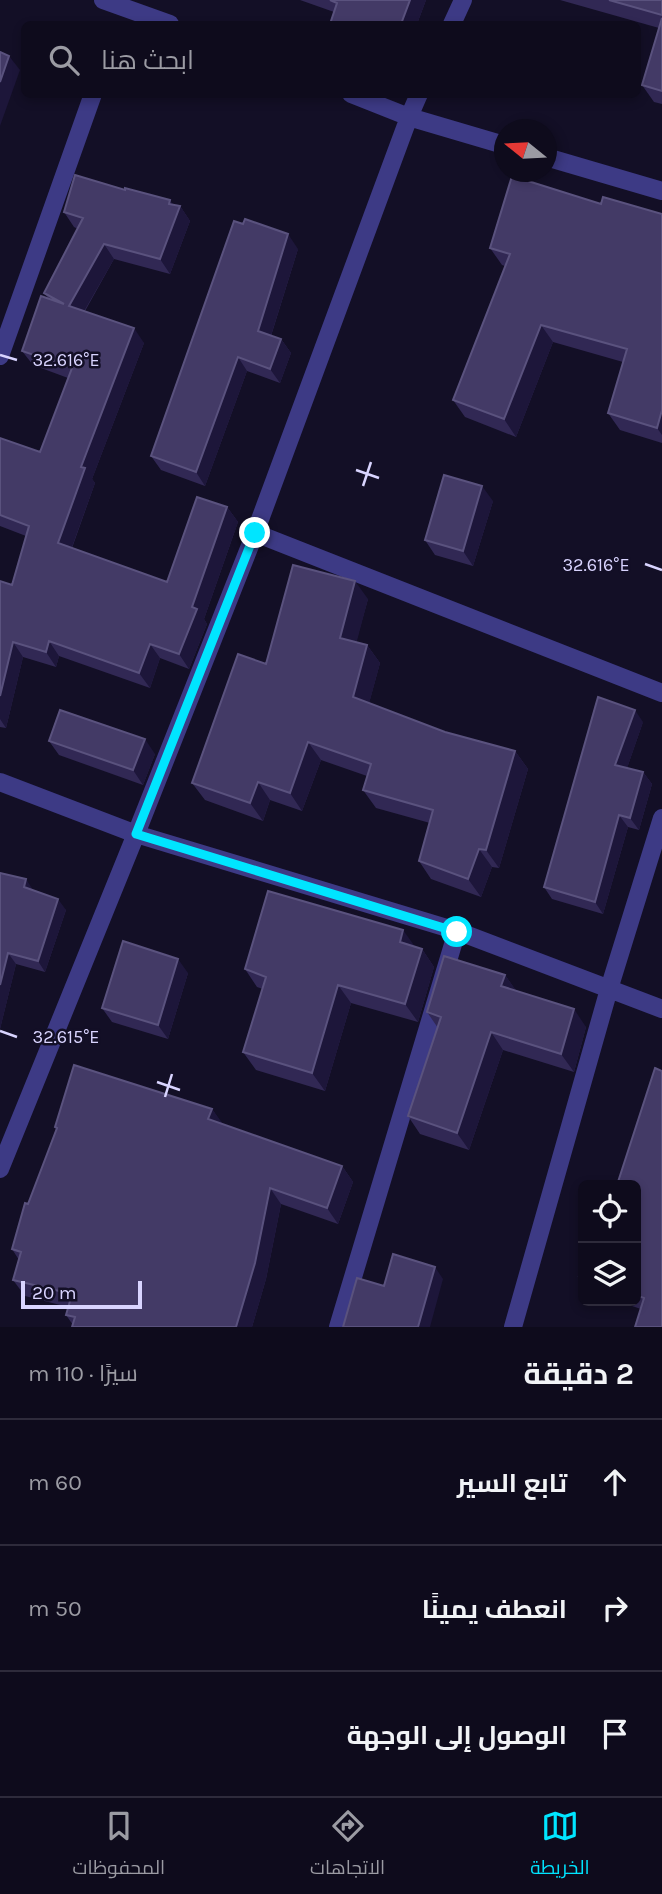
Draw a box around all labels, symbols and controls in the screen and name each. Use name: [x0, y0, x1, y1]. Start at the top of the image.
search box: [21, 21, 641, 98]
icon: search: [45, 41, 83, 79]
text: ابحث هنا: [101, 45, 194, 76]
north arrow: [494, 119, 557, 182]
text: 32.616°E: [32, 349, 100, 371]
route end: [239, 517, 270, 548]
text: 32.616°E: [562, 554, 630, 576]
route start: [441, 916, 472, 947]
text: 32.615°E: [33, 1026, 99, 1048]
map controls: [578, 1180, 641, 1306]
button: locate: [578, 1180, 641, 1243]
button: layers: [578, 1243, 641, 1306]
scale bar: [21, 1278, 142, 1310]
text: 20 m: [32, 1282, 77, 1304]
text: 2 دقيقة: [523, 1356, 634, 1392]
text: سيرًا · 110 m: [28, 1360, 138, 1387]
icon: ahead: [596, 1463, 634, 1501]
text: تابع السير: [457, 1468, 567, 1499]
text: 60 m: [28, 1469, 82, 1496]
icon: right: [596, 1589, 634, 1627]
text: انعطف يمينًا: [422, 1594, 567, 1625]
text: 50 m: [28, 1595, 82, 1622]
icon: arrive: [596, 1715, 634, 1753]
text: الوصول إلى الوجهة: [347, 1720, 567, 1751]
tab: المحفوظات: [73, 1807, 165, 1885]
tab: الاتجاهات: [310, 1807, 385, 1885]
tab: الخريطة: [530, 1807, 590, 1885]

